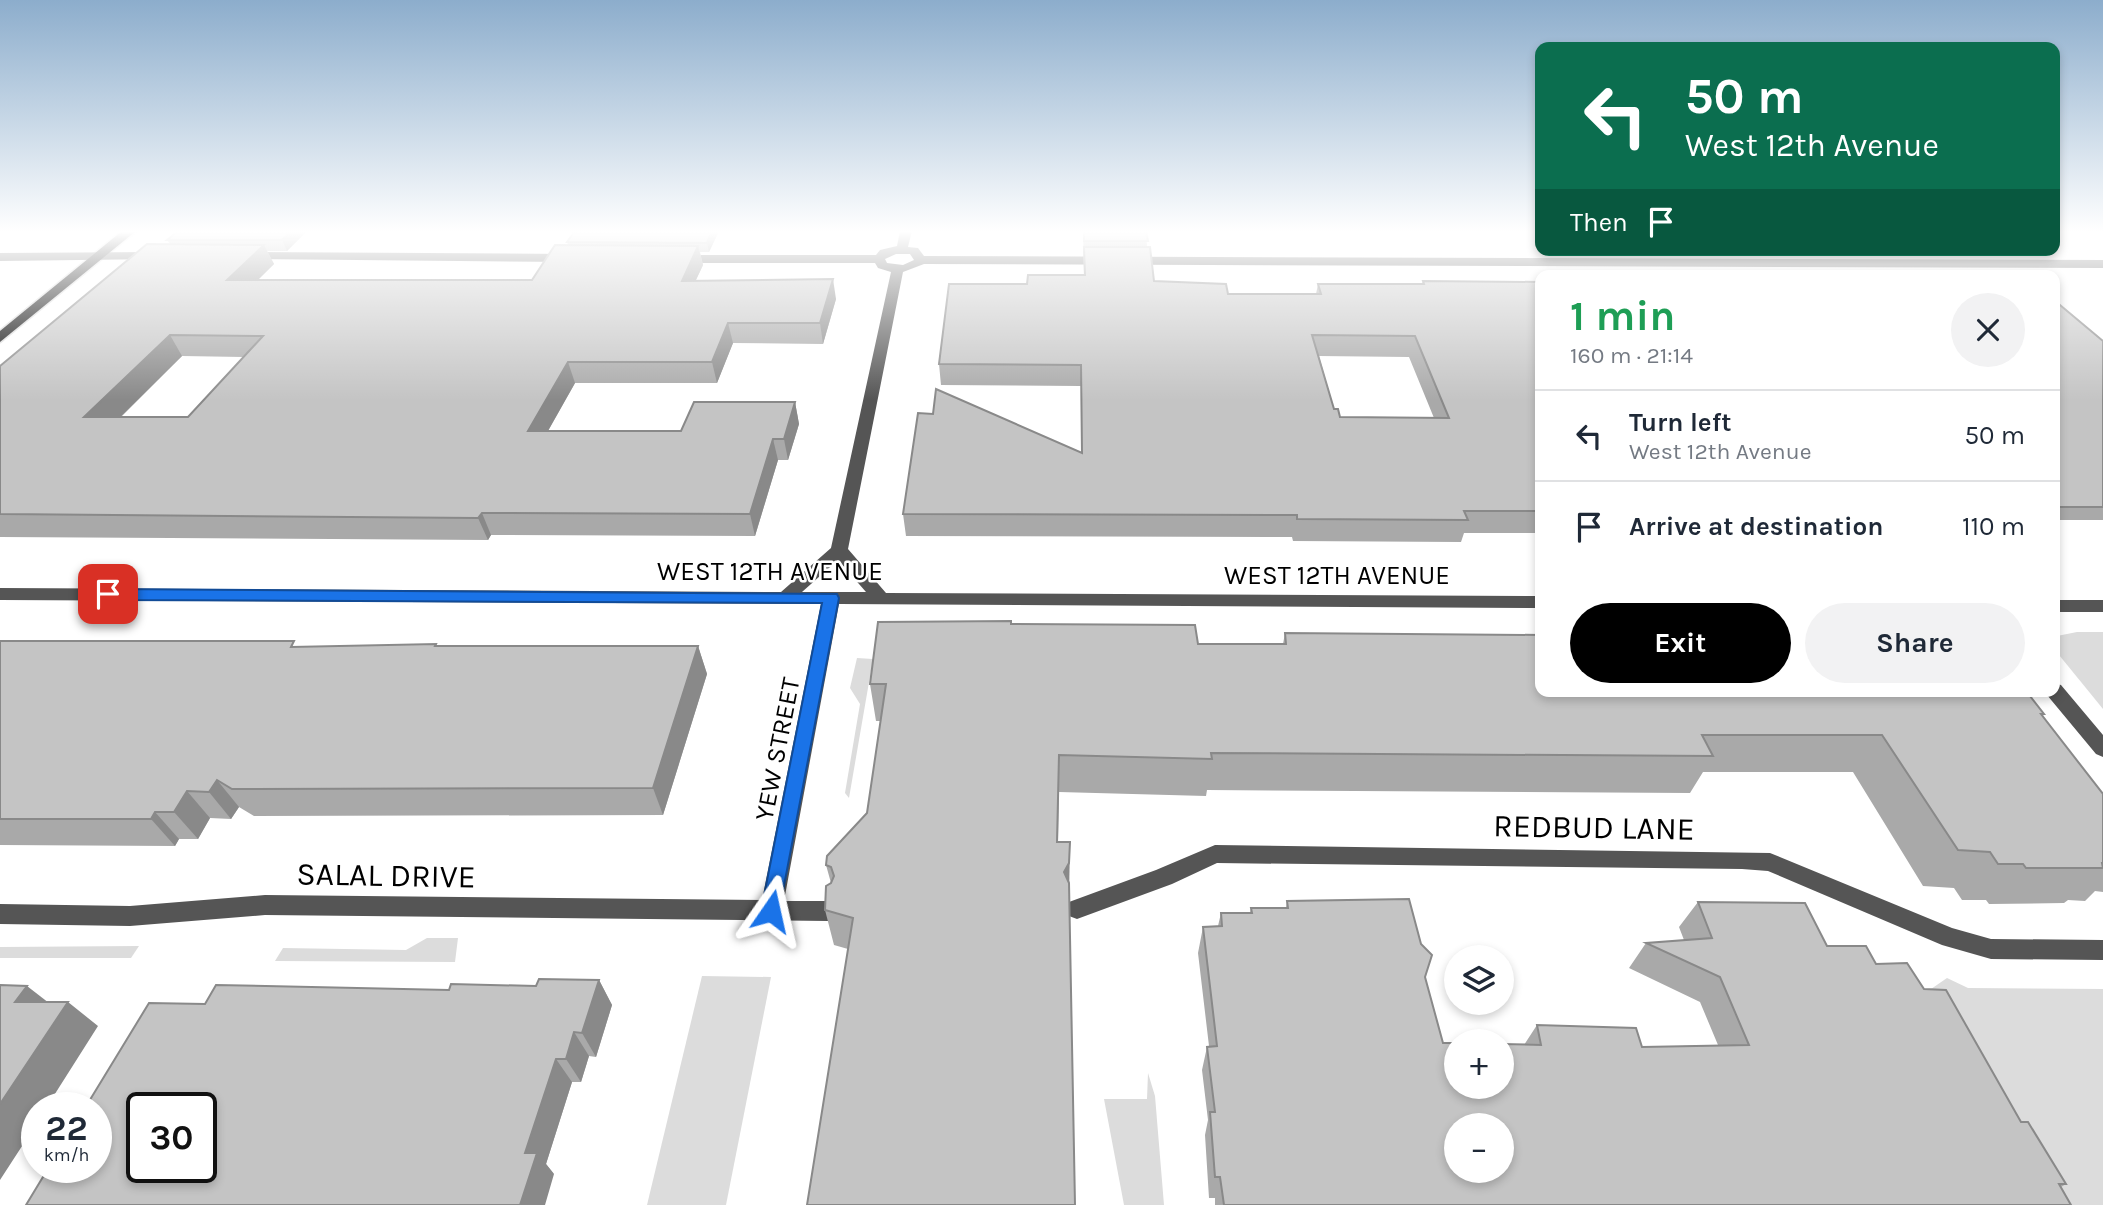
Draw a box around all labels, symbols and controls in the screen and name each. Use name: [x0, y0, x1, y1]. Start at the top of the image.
text: 50 m: [1685, 68, 1803, 125]
icon: left: [1570, 70, 1661, 161]
text: West 12th Avenue: [1685, 127, 1939, 164]
icon: arrive: [1642, 203, 1680, 241]
text: Then: [1570, 207, 1628, 238]
text: 1 min: [1570, 291, 1675, 341]
button: close: [1951, 293, 2025, 367]
text: 160 m · 21:14: [1570, 342, 1693, 369]
text: Turn left: [1629, 407, 1731, 438]
icon: left: [1570, 417, 1608, 455]
text: 50 m: [1964, 420, 2025, 451]
text: West 12th Avenue: [1629, 438, 1811, 465]
icon: arrive: [1570, 508, 1608, 546]
text: Arrive at destination: [1629, 511, 1883, 542]
text: 110 m: [1962, 511, 2025, 542]
street label: WEST 12TH AVENUE: [657, 556, 883, 587]
street label: WEST 12TH AVENUE: [1224, 560, 1450, 591]
pin: [78, 564, 138, 624]
icon: arrive: [89, 575, 127, 613]
button: Exit: [1570, 603, 1791, 683]
button: Share: [1805, 603, 2025, 683]
street label: YEW STREET: [748, 675, 807, 823]
street label: REDBUD LANE: [1493, 807, 1695, 848]
street label: SALAL DRIVE: [296, 855, 476, 896]
position arrow: [734, 874, 808, 948]
map controls: [1444, 945, 1514, 1183]
button: layers: [1444, 945, 1514, 1015]
button: +: [1444, 1029, 1514, 1099]
speed limit sign: 30: [126, 1092, 217, 1183]
text: 22: [45, 1108, 88, 1149]
button: −: [1444, 1113, 1514, 1183]
text: km/h: [44, 1144, 89, 1166]

